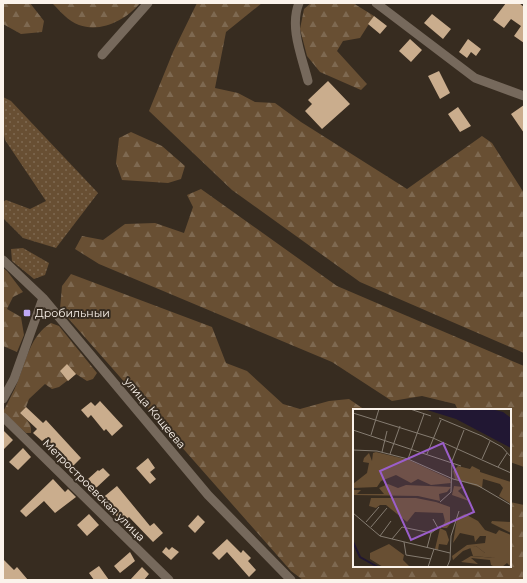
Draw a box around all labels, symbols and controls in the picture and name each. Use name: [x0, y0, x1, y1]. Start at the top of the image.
place label: Дробильныи: [35, 306, 110, 320]
marker: Дробильныи: [22, 308, 32, 318]
street label: улица Кощеева: [121, 374, 189, 451]
inset map: [353, 409, 511, 567]
street label: Метростроевская улица: [40, 436, 148, 544]

